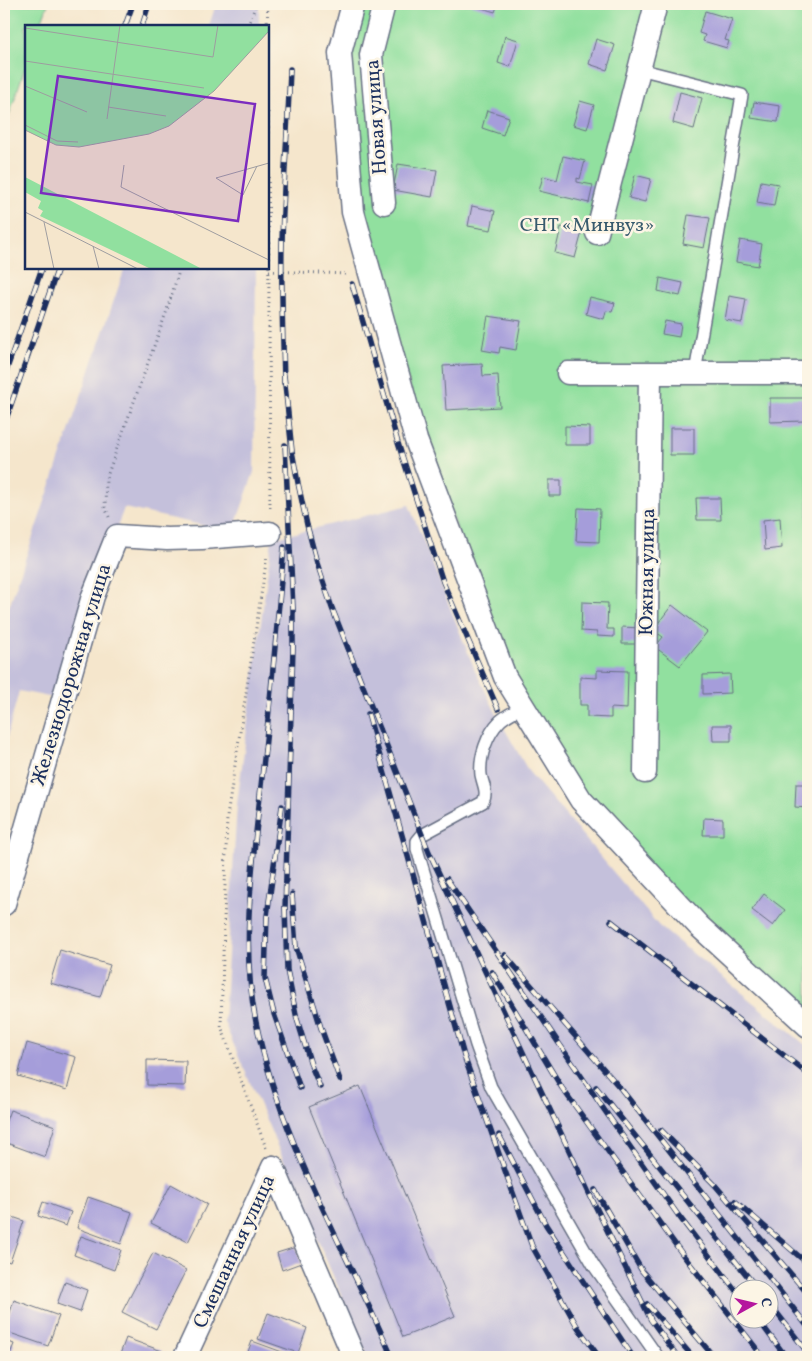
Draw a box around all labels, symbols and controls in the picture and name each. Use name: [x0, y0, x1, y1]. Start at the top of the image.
inset map: [25, 25, 269, 269]
street label: Новая улица: [359, 58, 395, 175]
park label: СНТ «Минвуз»: [520, 212, 654, 240]
street label: Южная улица: [633, 508, 663, 636]
street label: Железнодорожная улица: [25, 560, 119, 790]
street label: Смешанная улица: [187, 1171, 283, 1333]
north arrow: [730, 1278, 780, 1328]
text: С: [755, 1297, 775, 1308]

